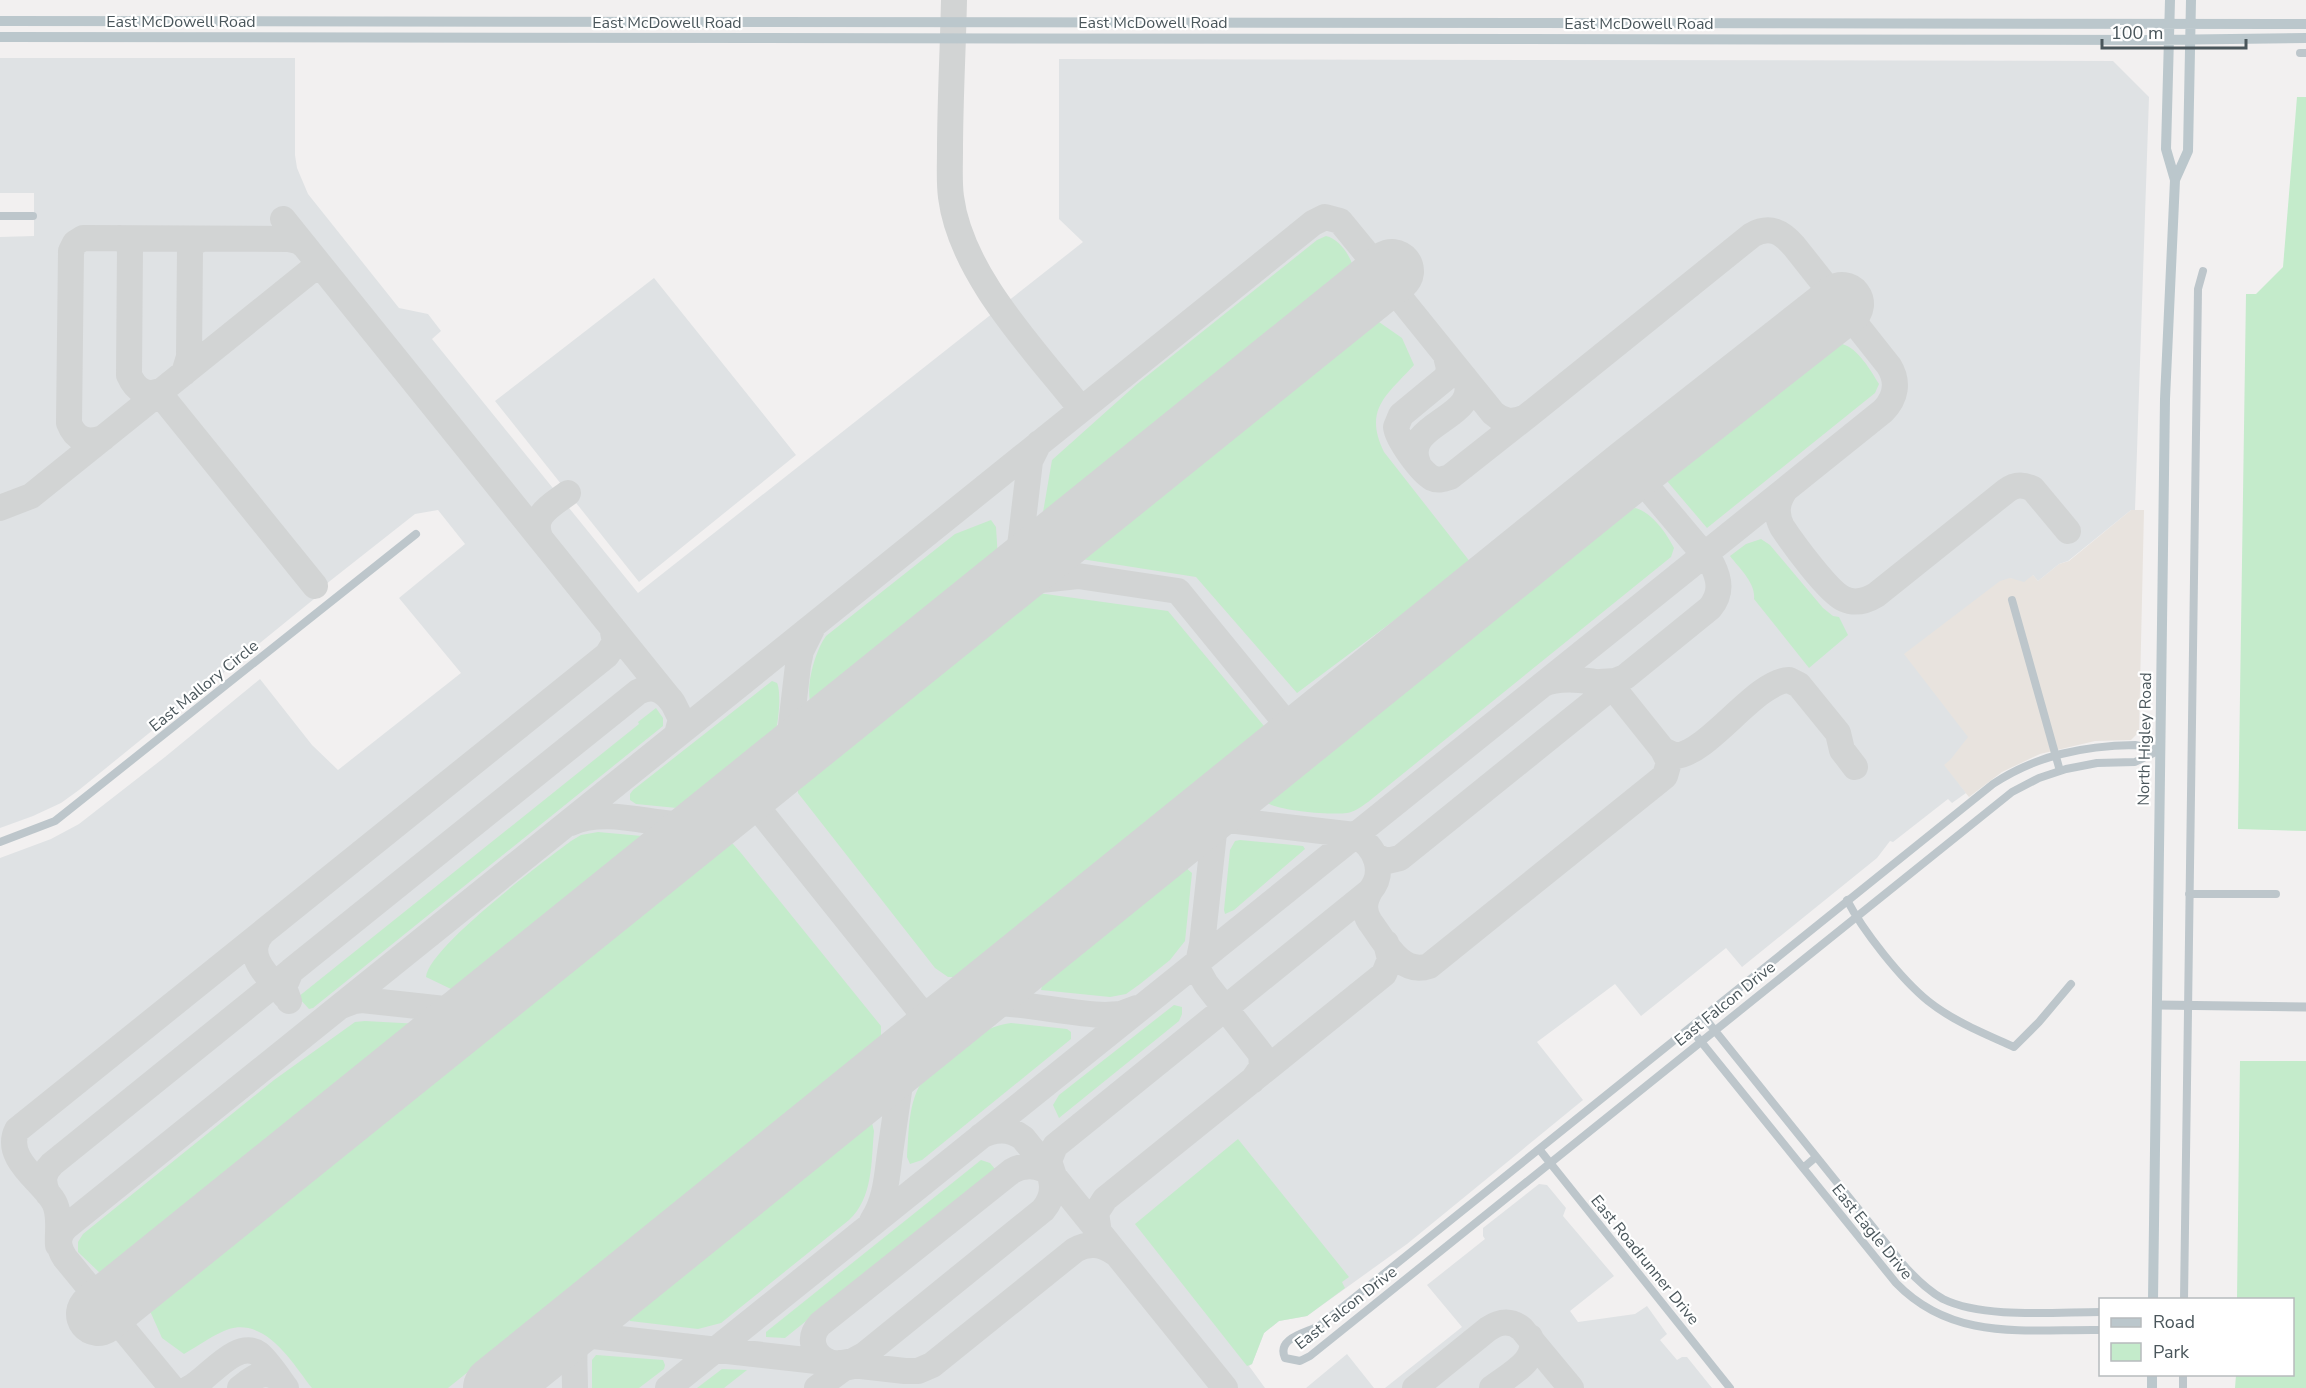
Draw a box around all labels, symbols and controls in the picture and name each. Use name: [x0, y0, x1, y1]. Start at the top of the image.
street label: East McDowell Road: [106, 11, 256, 33]
street label: East McDowell Road: [592, 12, 742, 34]
street label: East McDowell Road: [1078, 12, 1228, 34]
scale bar: [2102, 12, 2246, 50]
street label: East McDowell Road: [1564, 13, 1714, 35]
text: 100 m: [2111, 21, 2163, 45]
street label: East Mallory Circle: [145, 635, 263, 737]
street label: North Higley Road: [2133, 672, 2157, 806]
street label: East Falcon Drive: [1670, 956, 1780, 1052]
street label: East Eagle Drive: [1827, 1179, 1917, 1285]
street label: East Roadrunner Drive: [1586, 1190, 1704, 1330]
street label: East Falcon Drive: [1290, 1261, 1402, 1355]
legend: [2099, 1298, 2294, 1376]
text: Road: [2153, 1310, 2195, 1334]
text: Park: [2153, 1340, 2190, 1364]

